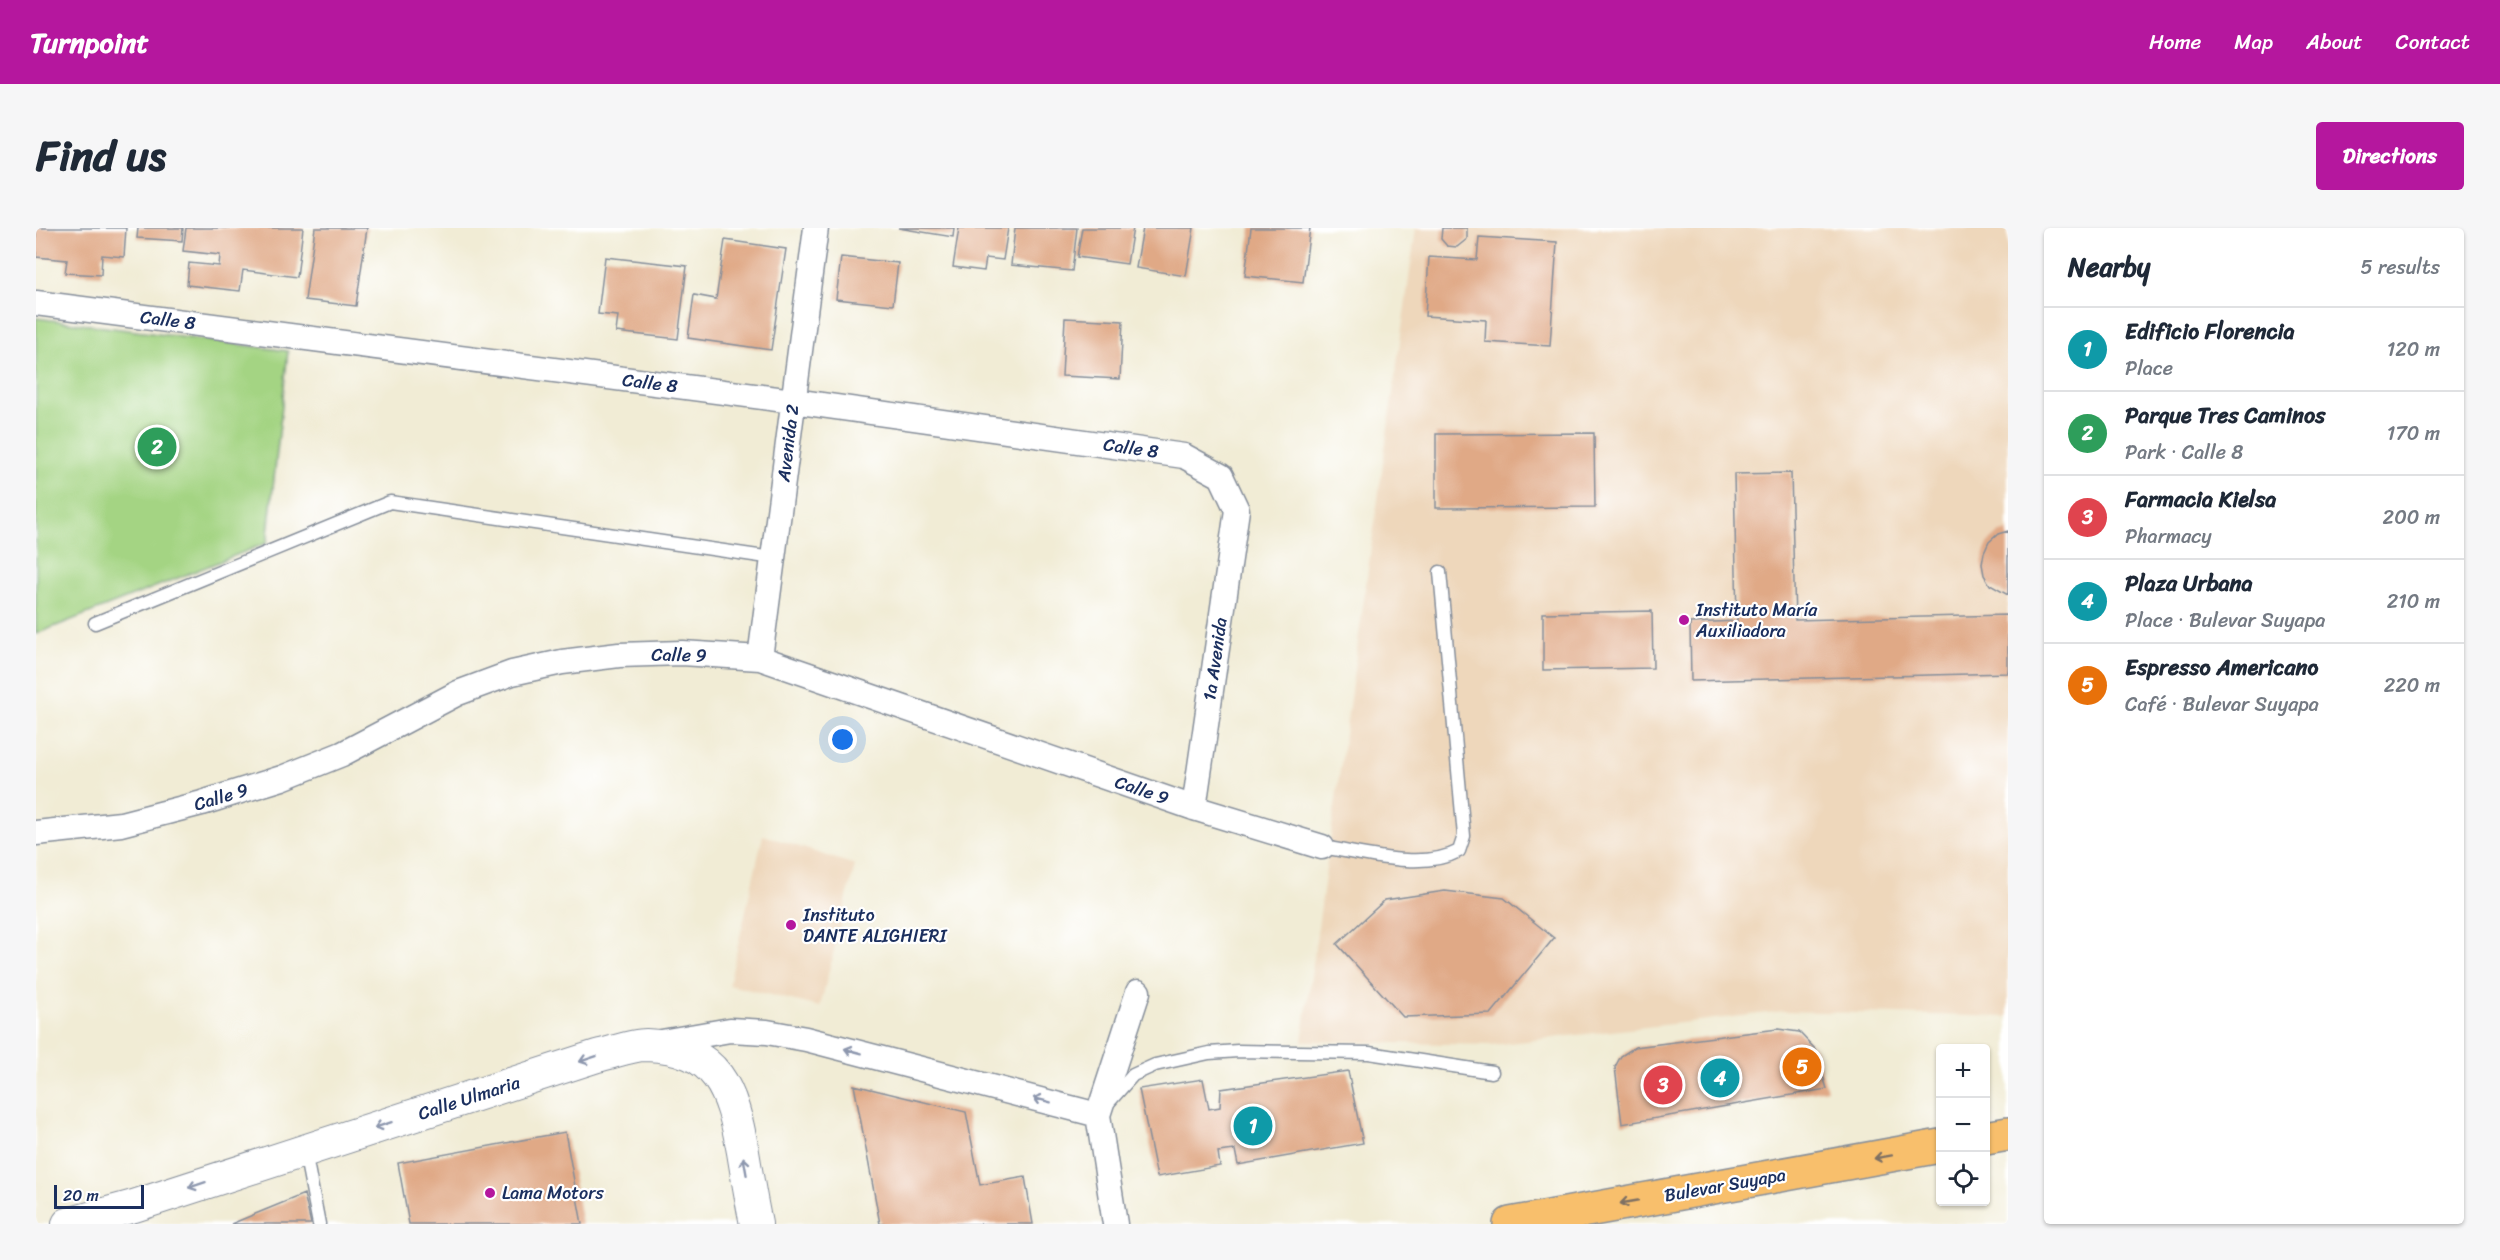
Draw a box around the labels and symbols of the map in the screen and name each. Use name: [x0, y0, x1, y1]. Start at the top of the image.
street label: Calle 8: [139, 301, 198, 339]
street label: Calle 8: [621, 364, 680, 402]
street label: Avenida 2: [767, 402, 809, 485]
pin: 2: [138, 424, 176, 470]
street label: Calle 8: [1101, 428, 1161, 468]
place label: Instituto María Auxiliadora: [1695, 594, 1818, 647]
marker: Instituto María Auxiliadora: [1677, 613, 1691, 627]
street label: 1a Avenida: [1193, 615, 1237, 703]
street label: Calle 9: [651, 639, 707, 671]
your location: [828, 725, 857, 754]
street label: Calle 9: [1111, 766, 1173, 814]
street label: Calle 9: [190, 774, 252, 820]
place label: Instituto DANTE ALIGHIERI: [802, 899, 948, 952]
marker: Instituto DANTE ALIGHIERI: [784, 918, 798, 932]
pin: 5: [1782, 1044, 1822, 1090]
one-way arrow: [844, 1045, 863, 1056]
one-way arrow: [579, 1054, 598, 1065]
pin: 4: [1700, 1056, 1740, 1100]
pin: 3: [1644, 1062, 1682, 1108]
street label: Calle Ulmaria: [414, 1066, 525, 1130]
one-way arrow: [1033, 1094, 1052, 1105]
pin: 1: [1234, 1104, 1272, 1148]
one-way arrow: [374, 1121, 393, 1132]
one-way arrow: [1874, 1151, 1893, 1162]
one-way arrow: [740, 1157, 751, 1177]
street label: Bulevar Suyapa: [1662, 1159, 1788, 1211]
place label: Lama Motors: [502, 1177, 605, 1209]
one-way arrow: [188, 1180, 207, 1191]
scale bar: [54, 1182, 144, 1210]
marker: Lama Motors: [483, 1186, 497, 1200]
one-way arrow: [1620, 1197, 1639, 1208]

